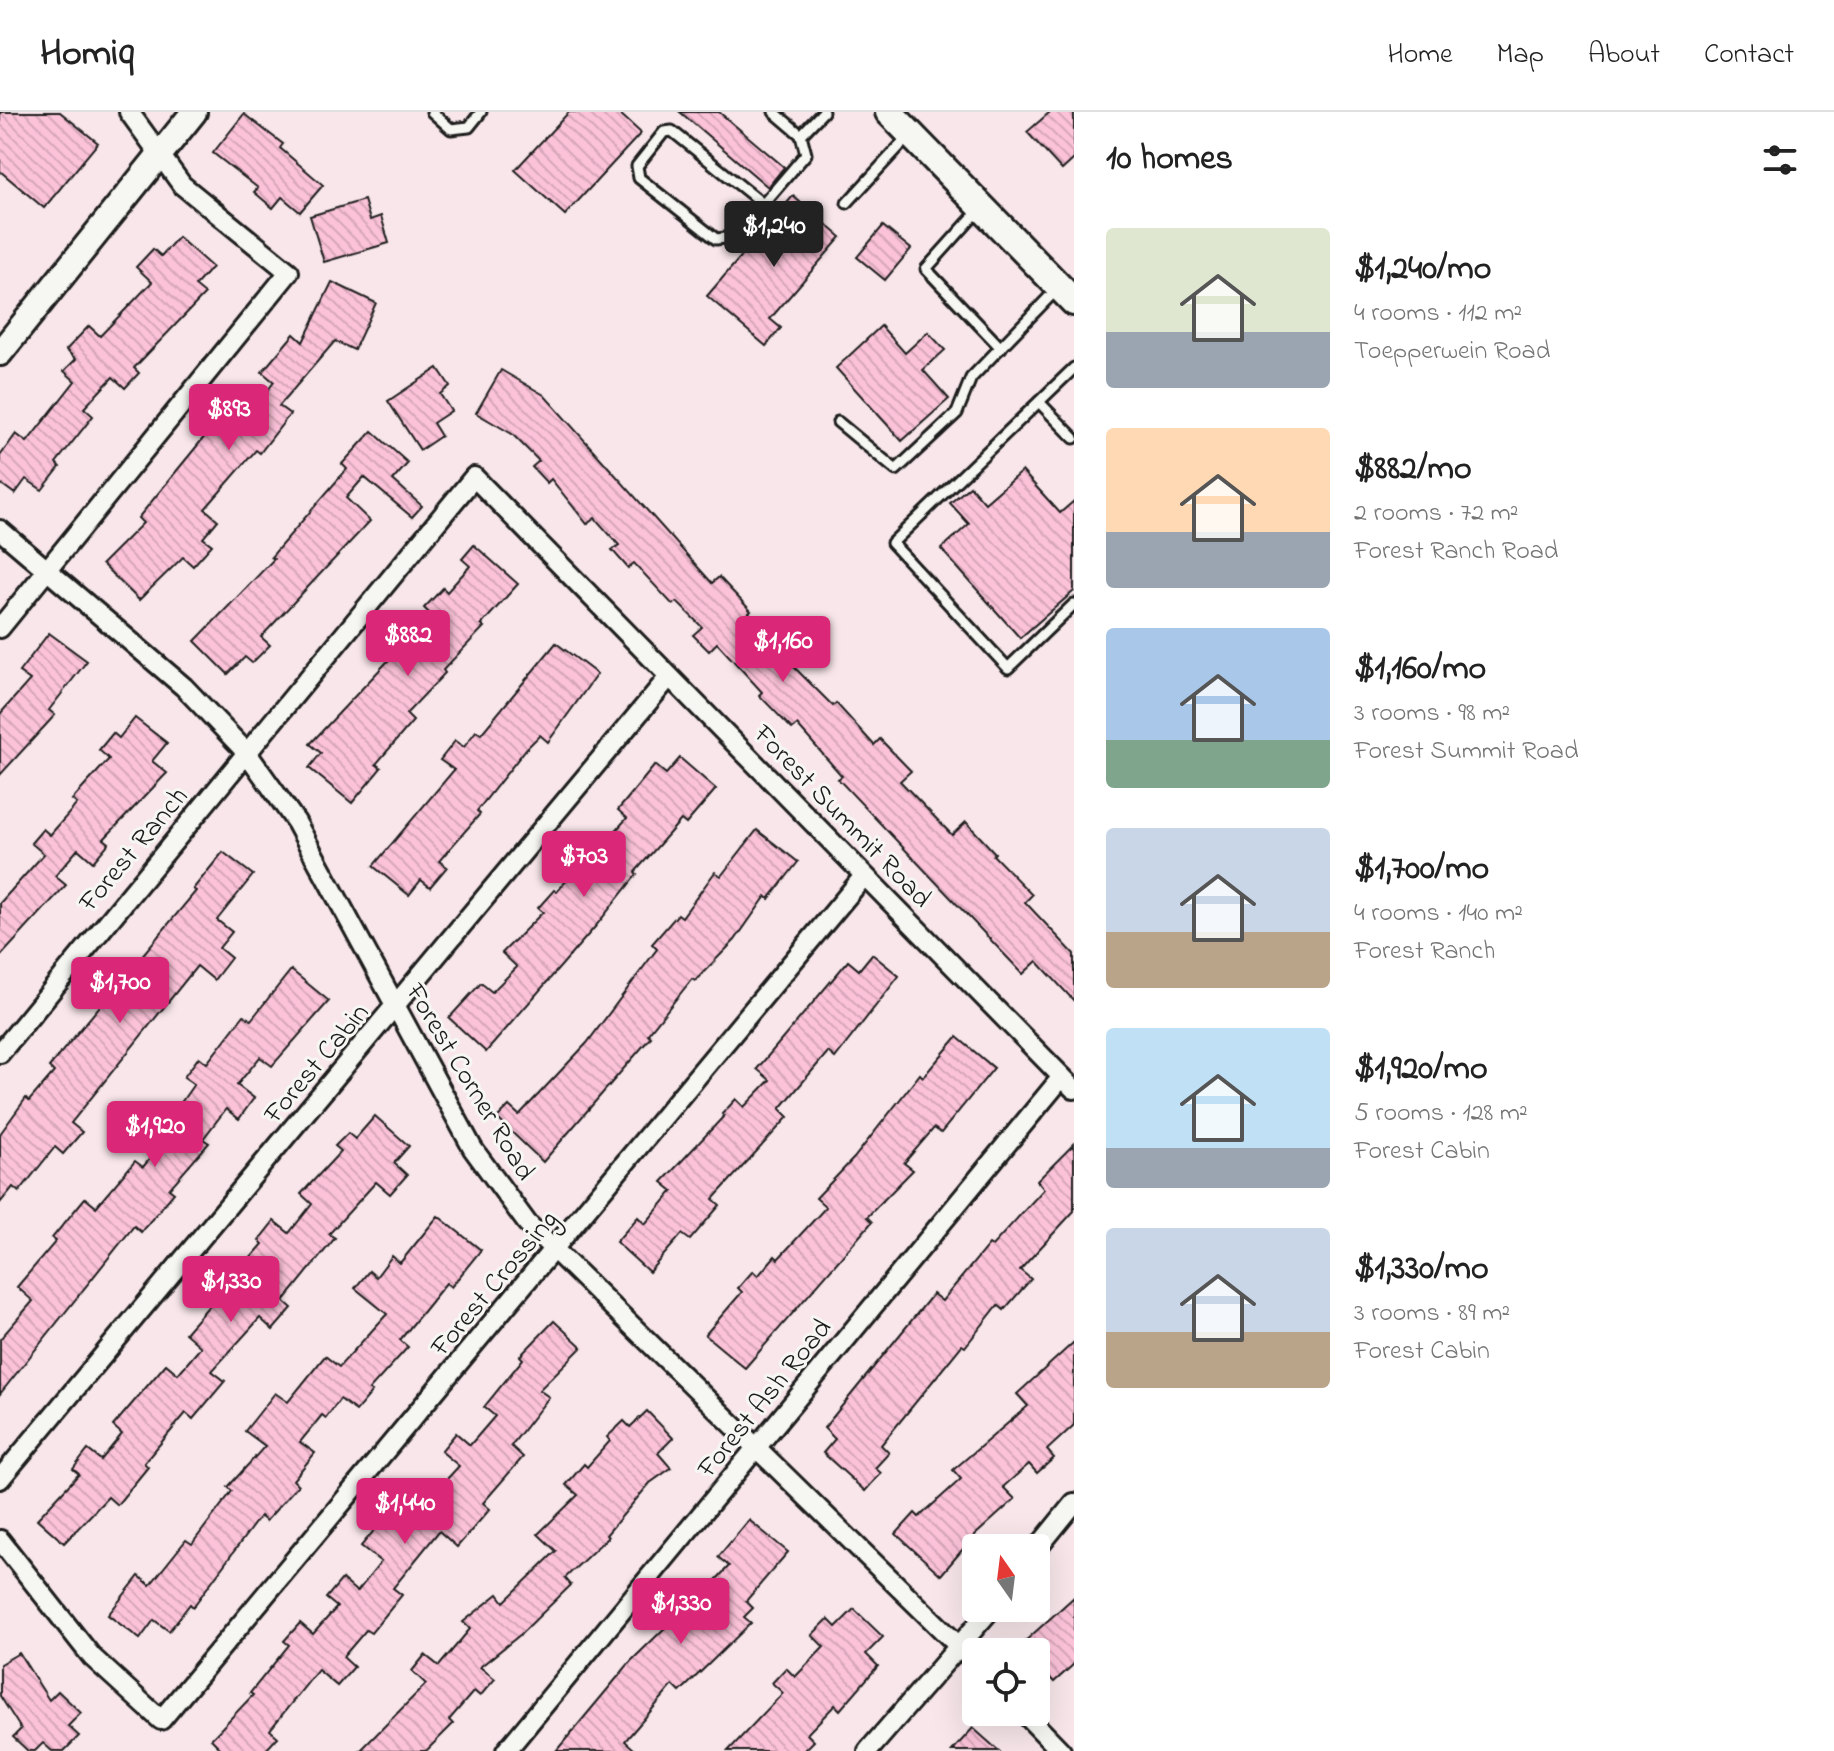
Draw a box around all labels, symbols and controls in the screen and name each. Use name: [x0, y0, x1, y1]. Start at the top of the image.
text: Homiq: [40, 27, 134, 83]
text: Home: [1387, 35, 1453, 76]
text: Map: [1497, 35, 1544, 76]
text: About: [1588, 35, 1660, 76]
text: Contact: [1704, 35, 1794, 76]
text: 10 homes: [1106, 135, 1233, 185]
icon: filters: [1758, 138, 1802, 182]
pin: $1,240: [709, 201, 839, 269]
text: $1,240: [742, 208, 806, 246]
text: $1,240/mo: [1354, 245, 1491, 295]
icon: home: [1170, 260, 1266, 356]
text: 4 rooms · 112 m²: [1354, 295, 1522, 333]
text: Toepperwein Road: [1354, 333, 1550, 371]
pin: $893: [182, 384, 276, 452]
text: $893: [207, 391, 251, 429]
text: $882/mo: [1354, 445, 1472, 495]
icon: home: [1170, 460, 1266, 556]
text: 2 rooms · 72 m²: [1354, 495, 1519, 533]
text: Forest Ranch Road: [1354, 533, 1558, 571]
pin: $882: [361, 610, 455, 678]
pin: $1,160: [718, 616, 848, 684]
text: $882: [384, 617, 432, 655]
text: $1,160: [753, 623, 813, 661]
text: $1,160/mo: [1354, 645, 1486, 695]
icon: home: [1170, 660, 1266, 756]
text: 3 rooms · 98 m²: [1354, 695, 1510, 733]
street label: Forest Summit Road: [742, 716, 940, 919]
text: Forest Summit Road: [1354, 733, 1579, 771]
street label: Forest Ranch: [69, 779, 199, 922]
pin: $703: [537, 831, 631, 899]
text: $703: [560, 838, 608, 876]
text: $1,700/mo: [1354, 845, 1489, 895]
icon: home: [1170, 860, 1266, 956]
text: 4 rooms · 140 m²: [1354, 895, 1523, 933]
text: Forest Ranch: [1354, 933, 1495, 971]
pin: $1,700: [55, 957, 185, 1025]
text: $1,700: [89, 964, 151, 1002]
street label: Forest Corner Road: [393, 976, 544, 1189]
street label: Forest Cabin: [254, 995, 380, 1134]
text: $1,920/mo: [1354, 1045, 1488, 1095]
icon: home: [1170, 1060, 1266, 1156]
text: 5 rooms · 128 m²: [1354, 1095, 1528, 1133]
pin: $1,920: [90, 1101, 220, 1169]
text: $1,920: [125, 1108, 185, 1146]
text: Forest Cabin: [1354, 1133, 1490, 1171]
street label: Forest Crossing: [421, 1202, 569, 1367]
text: $1,330/mo: [1354, 1245, 1489, 1295]
pin: $1,330: [166, 1256, 296, 1324]
icon: home: [1170, 1260, 1266, 1356]
text: $1,330: [200, 1263, 262, 1301]
text: 3 rooms · 89 m²: [1354, 1295, 1510, 1333]
street label: Forest Ash Road: [688, 1310, 843, 1489]
text: Forest Cabin: [1354, 1333, 1490, 1371]
pin: $1,440: [340, 1478, 470, 1546]
text: $1,440: [374, 1485, 436, 1523]
north arrow: [962, 1534, 1050, 1622]
map controls: [962, 1534, 1050, 1726]
pin: $1,330: [616, 1578, 746, 1646]
text: $1,330: [650, 1585, 712, 1623]
button: locate: [962, 1638, 1050, 1726]

